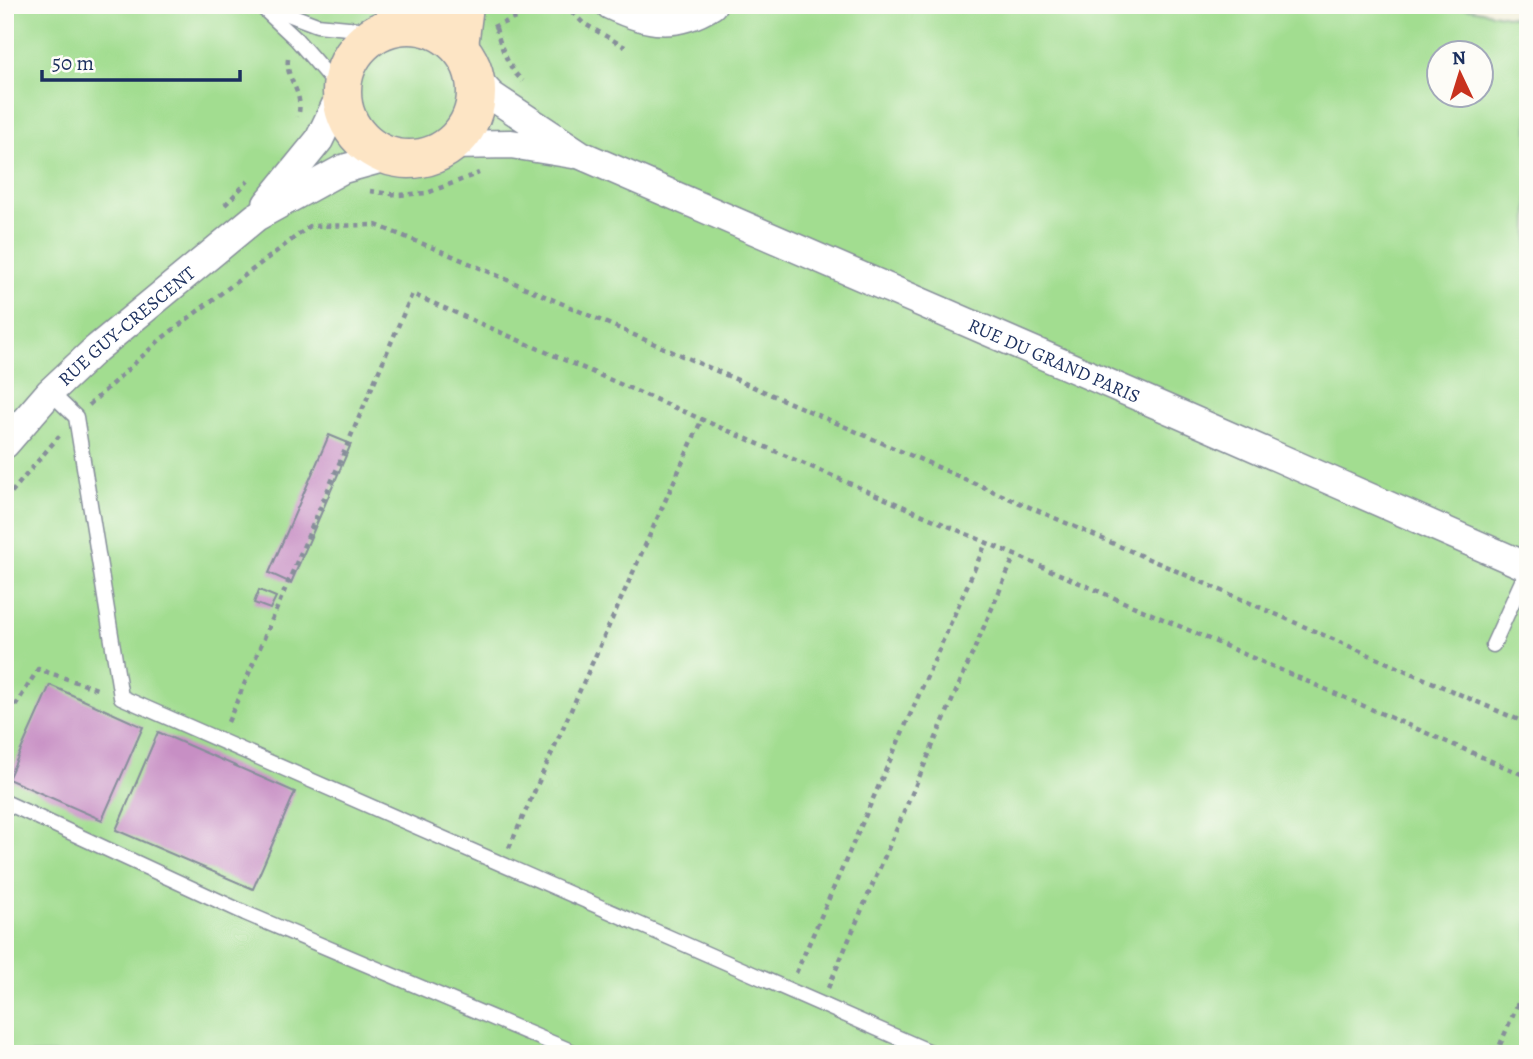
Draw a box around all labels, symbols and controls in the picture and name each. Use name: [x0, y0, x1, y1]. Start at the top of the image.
scale bar: [42, 38, 240, 82]
north arrow: [1424, 38, 1494, 108]
text: N: [1451, 45, 1467, 71]
text: 50 m: [52, 49, 94, 77]
street label: RUE GUY-CRESCENT: [53, 260, 202, 392]
street label: RUE DU GRAND PARIS: [964, 312, 1144, 410]

